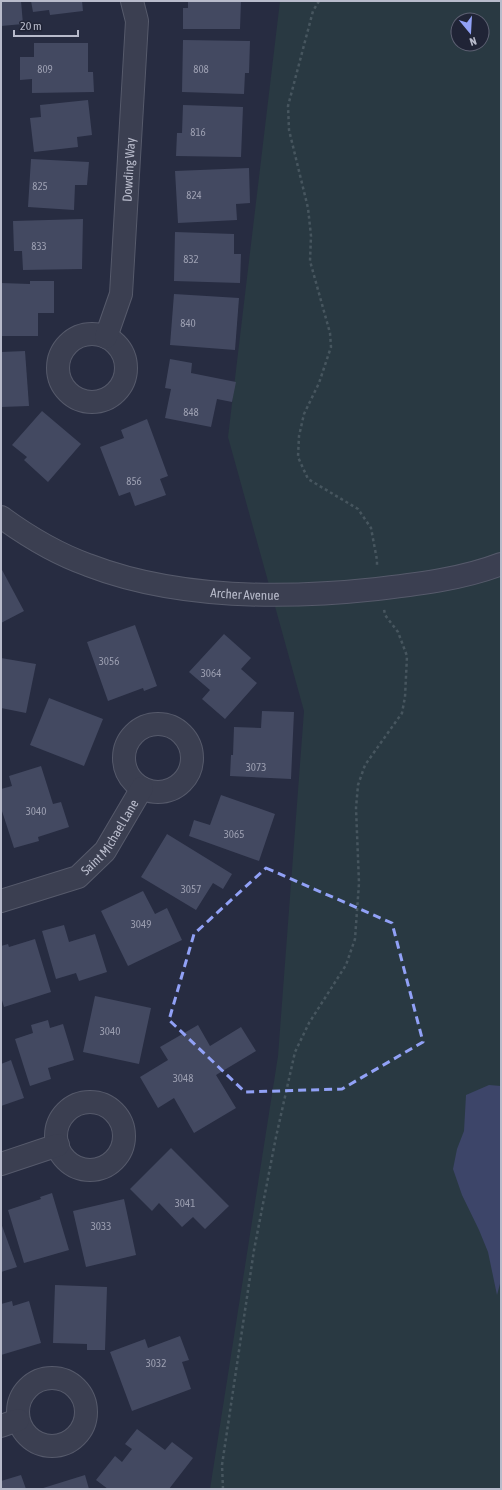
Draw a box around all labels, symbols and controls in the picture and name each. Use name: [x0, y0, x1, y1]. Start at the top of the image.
scale bar: [14, 12, 78, 38]
north arrow: [450, 12, 490, 52]
text: 20 m: [20, 19, 42, 33]
text: N: [468, 35, 478, 48]
house number: 809: [37, 63, 53, 75]
house number: 808: [193, 63, 209, 75]
house number: 816: [190, 126, 206, 138]
street label: Dowding Way: [119, 137, 138, 202]
house number: 825: [32, 180, 48, 192]
house number: 824: [186, 189, 202, 201]
house number: 833: [31, 240, 47, 252]
house number: 832: [183, 253, 199, 265]
house number: 840: [180, 317, 196, 329]
house number: 848: [183, 406, 199, 418]
house number: 856: [126, 475, 142, 487]
street label: Archer Avenue: [210, 585, 280, 602]
house number: 3056: [99, 655, 119, 667]
house number: 3064: [201, 667, 221, 679]
house number: 3073: [246, 761, 266, 773]
street label: Saint Michael Lane: [77, 796, 141, 878]
house number: 3040: [26, 805, 46, 817]
house number: 3065: [224, 828, 244, 840]
house number: 3057: [181, 883, 201, 895]
house number: 3049: [131, 918, 151, 930]
house number: 3040: [100, 1025, 120, 1037]
house number: 3048: [173, 1072, 193, 1084]
house number: 3041: [175, 1197, 195, 1209]
house number: 3033: [91, 1220, 111, 1232]
house number: 3032: [146, 1357, 166, 1369]

